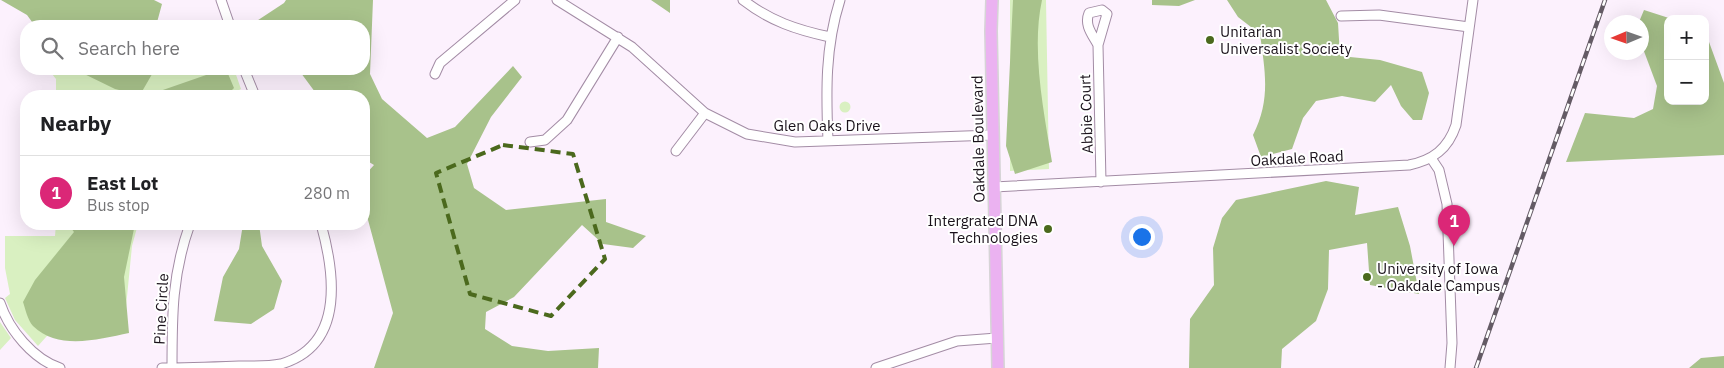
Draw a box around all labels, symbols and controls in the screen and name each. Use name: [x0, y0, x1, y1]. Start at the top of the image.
north arrow: [1604, 15, 1649, 60]
map controls: [1664, 15, 1709, 105]
button: +: [1664, 15, 1709, 60]
search box: [20, 20, 370, 75]
place label: Unitarian Universalist Society: [1220, 22, 1353, 58]
icon: search: [38, 34, 66, 62]
marker: Unitarian Universalist Society: [1204, 34, 1216, 46]
text: Search here: [78, 36, 180, 60]
button: −: [1664, 60, 1709, 105]
street label: Abbie Court: [1075, 74, 1097, 154]
street label: Oakdale Boulevard: [967, 75, 989, 203]
text: Nearby: [40, 109, 111, 137]
street label: Glen Oaks Drive: [774, 116, 880, 135]
street label: Oakdale Road: [1250, 146, 1344, 170]
text: East Lot: [87, 171, 158, 195]
text: 1: [51, 183, 61, 203]
text: 280 m: [303, 183, 350, 203]
text: Bus stop: [87, 195, 150, 215]
pin: 1: [1438, 205, 1470, 246]
place label: Intergrated DNA Technologies: [928, 211, 1038, 247]
marker: Intergrated DNA Technologies: [1042, 223, 1054, 235]
your location: [1129, 224, 1155, 250]
place label: University of Iowa - Oakdale Campus: [1377, 259, 1500, 295]
marker: University of Iowa - Oakdale Campus: [1361, 271, 1373, 283]
street label: Pine Circle: [150, 273, 172, 345]

